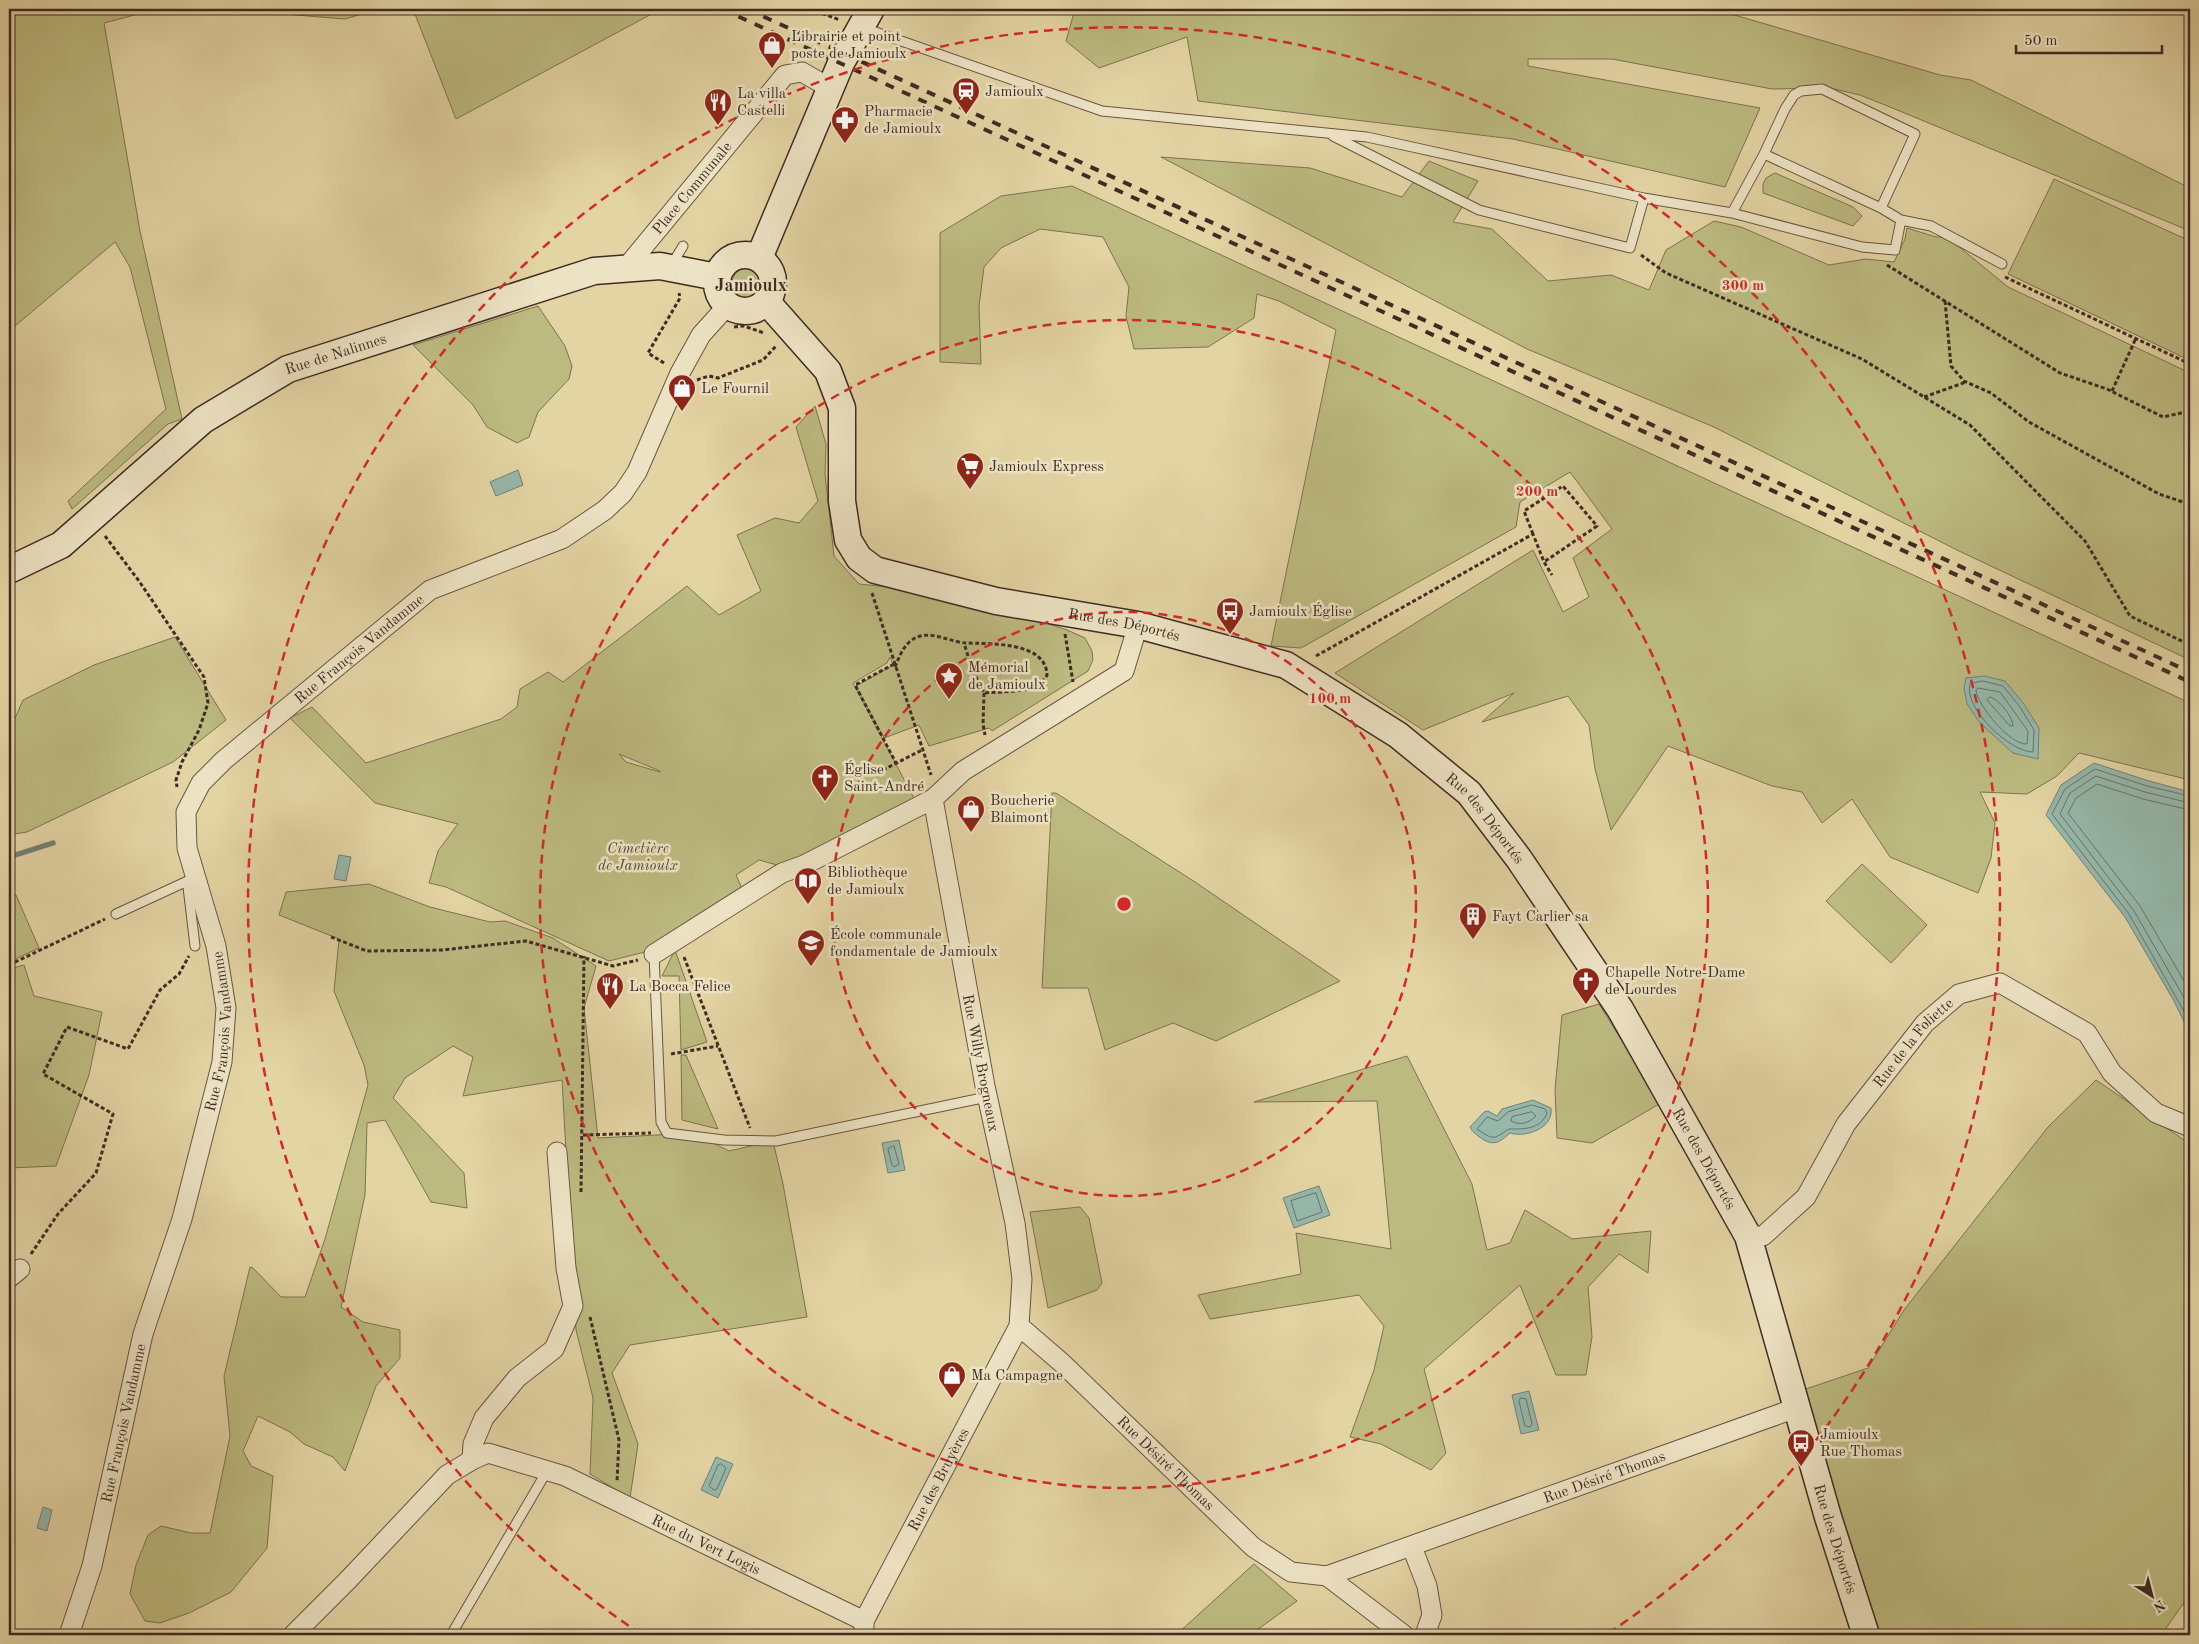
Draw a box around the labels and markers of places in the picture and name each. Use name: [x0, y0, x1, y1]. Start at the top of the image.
shop icon: Librairie et point poste de Jamioulx: [757, 30, 787, 69]
place label: Librairie et point poste de Jamioulx: [791, 30, 907, 62]
station icon: Jamioulx: [951, 76, 981, 115]
place label: Jamioulx: [985, 85, 1044, 100]
restaurant icon: La villa Castelli: [703, 87, 733, 126]
place label: La villa Castelli: [737, 87, 787, 119]
pharmacy icon: Pharmacie de Jamioulx: [830, 105, 860, 144]
place label: Pharmacie de Jamioulx: [864, 105, 942, 137]
shop icon: Le Fournil: [667, 373, 697, 412]
place label: Le Fournil: [701, 382, 769, 397]
supermarket icon: Jamioulx Express: [955, 451, 985, 490]
place label: Jamioulx Express: [989, 460, 1104, 475]
bus stop icon: Jamioulx Église: [1215, 596, 1245, 635]
place label: Jamioulx Église: [1249, 602, 1352, 620]
place icon: Mémorial de Jamioulx: [934, 661, 964, 700]
place label: Mémorial de Jamioulx: [968, 661, 1046, 693]
place label: Église Saint-André: [844, 760, 924, 795]
church icon: Église Saint-André: [810, 763, 840, 802]
shop icon: Boucherie Blaimont: [956, 794, 986, 833]
place label: Boucherie Blaimont: [990, 794, 1055, 826]
library icon: Bibliothèque de Jamioulx: [793, 866, 823, 905]
place label: Bibliothèque de Jamioulx: [827, 866, 907, 898]
centre of rings: [1115, 895, 1133, 913]
building icon: Fayt Carlier sa: [1458, 901, 1488, 940]
place label: Fayt Carlier sa: [1492, 910, 1589, 925]
place label: École communale fondamentale de Jamioulx: [830, 925, 998, 960]
school or university icon: École communale fondamentale de Jamioulx: [796, 928, 826, 967]
church icon: Chapelle Notre-Dame de Lourdes: [1571, 966, 1601, 1005]
place label: Chapelle Notre-Dame de Lourdes: [1605, 966, 1745, 998]
restaurant icon: La Bocca Felice: [595, 971, 625, 1010]
place label: La Bocca Felice: [629, 980, 731, 995]
shop icon: Ma Campagne: [937, 1360, 967, 1399]
place label: Ma Campagne: [971, 1369, 1063, 1384]
bus stop icon: Jamioulx Rue Thomas: [1786, 1428, 1816, 1467]
place label: Jamioulx Rue Thomas: [1820, 1428, 1902, 1460]

